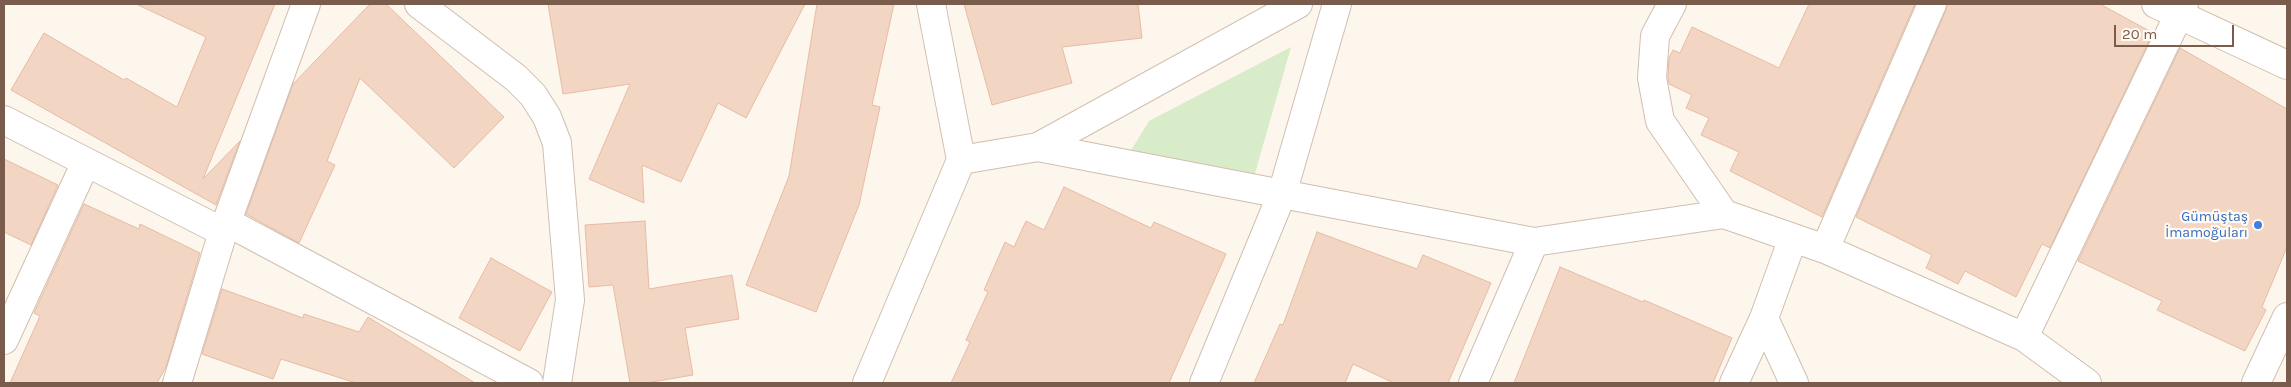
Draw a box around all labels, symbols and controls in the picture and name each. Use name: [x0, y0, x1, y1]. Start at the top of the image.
scale bar: [2116, 15, 2236, 47]
text: 20 m: [2122, 25, 2157, 43]
place label: Gümüştaş İmamoğuları: [2165, 209, 2248, 242]
marker: Gümüştaş İmamoğuları: [2252, 219, 2264, 231]

